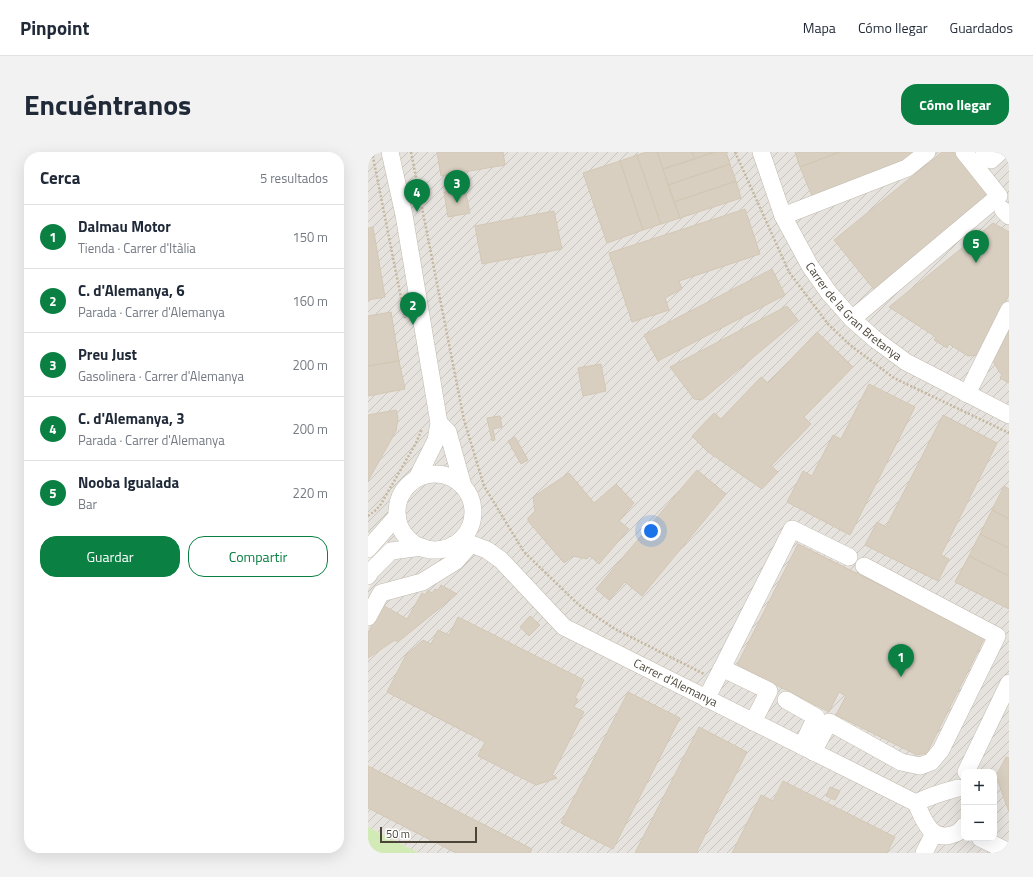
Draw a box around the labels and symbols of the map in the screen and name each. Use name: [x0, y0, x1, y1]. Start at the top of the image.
pin: 3: [444, 170, 470, 203]
pin: 4: [404, 179, 430, 212]
pin: 5: [963, 230, 989, 263]
street label: Carrer de la Gran Bretanya: [801, 258, 906, 365]
pin: 2: [400, 292, 426, 325]
your location: [641, 521, 661, 541]
pin: 1: [888, 644, 914, 677]
street label: Carrer d'Alemanya: [630, 653, 721, 711]
scale bar: [380, 825, 477, 844]

